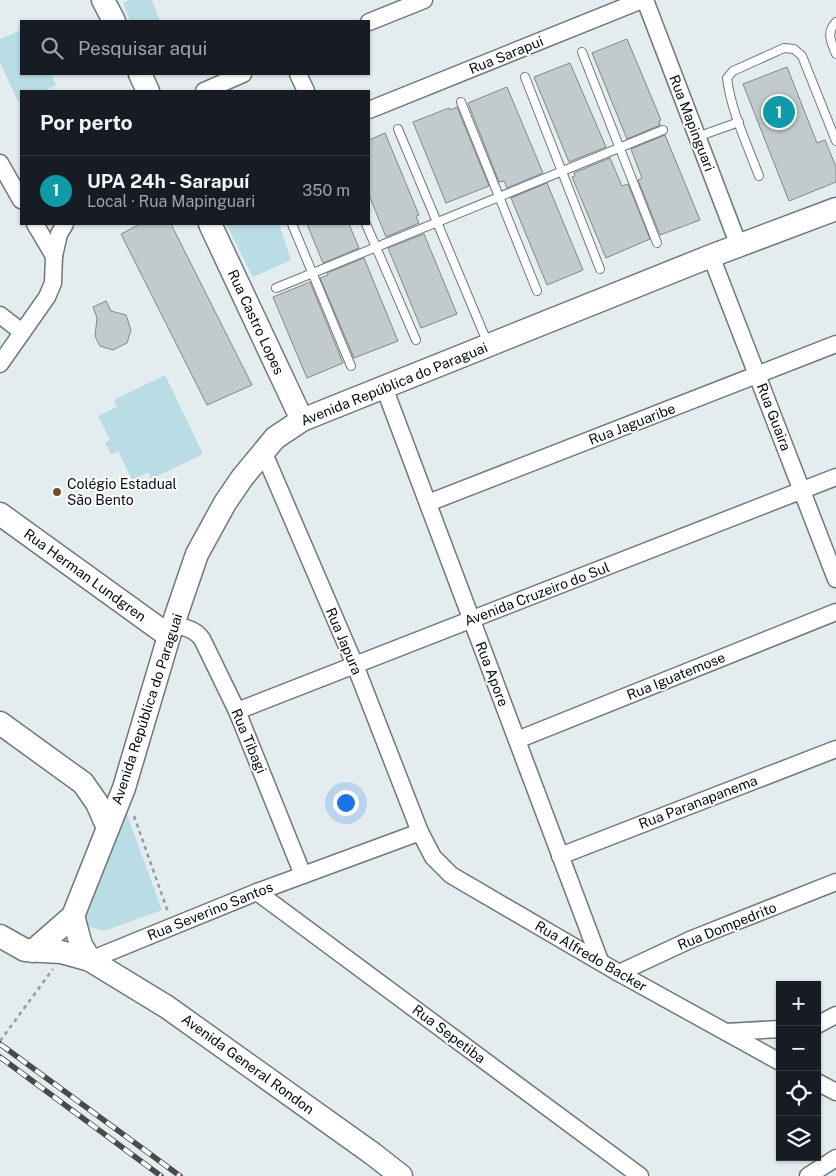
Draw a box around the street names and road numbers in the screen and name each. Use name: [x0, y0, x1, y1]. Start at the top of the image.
street label: Rua Sarapui: [467, 33, 545, 77]
street label: Rua Mapinguari: [666, 73, 718, 173]
street label: Rua Castro Lopes: [225, 267, 287, 377]
street label: Avenida República do Paraguai: [298, 339, 490, 429]
street label: Rua Guaira: [754, 381, 794, 453]
street label: Rua Jaguaribe: [586, 400, 678, 448]
street label: Rua Herman Lundgren: [21, 525, 149, 625]
street label: Avenida Cruzeiro do Sul: [462, 559, 612, 629]
street label: Rua Japura: [323, 605, 365, 677]
street label: Avenida República do Paraguai: [108, 611, 186, 807]
street label: Rua Apore: [472, 639, 512, 709]
street label: Rua Iguatemose: [624, 649, 728, 703]
street label: Rua Tibagi: [228, 706, 270, 776]
street label: Rua Paranapanema: [636, 772, 760, 832]
street label: Rua Severino Santos: [145, 878, 275, 944]
street label: Rua Dompedrito: [675, 899, 779, 953]
street label: Rua Alfredo Backer: [532, 917, 650, 995]
street label: Rua Sepetiba: [409, 1001, 489, 1067]
street label: Avenida General Rondon: [179, 1011, 317, 1117]

